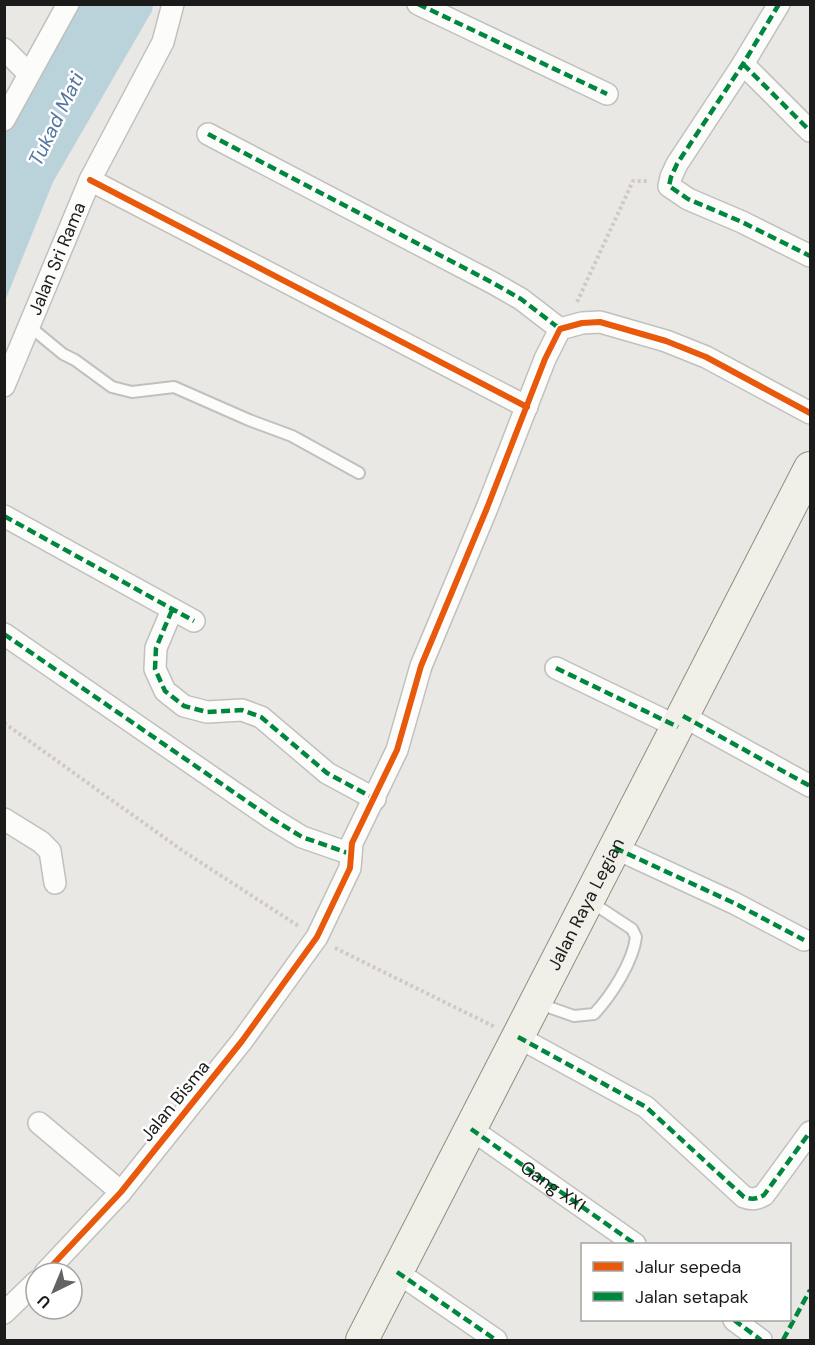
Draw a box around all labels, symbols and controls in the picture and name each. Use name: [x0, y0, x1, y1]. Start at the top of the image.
water label: Tukad Mati: [22, 67, 90, 170]
street label: Jalan Sri Rama: [23, 199, 91, 319]
street label: Jalan Raya Legian: [542, 834, 630, 974]
street label: Jalan Bisma: [135, 1055, 215, 1147]
street label: Gang XXI: [515, 1155, 590, 1218]
legend: [581, 1243, 791, 1321]
text: Jalur sepeda: [635, 1255, 741, 1279]
north arrow: [24, 1261, 84, 1321]
text: Jalan setapak: [635, 1285, 749, 1309]
text: U: [33, 1290, 55, 1313]

